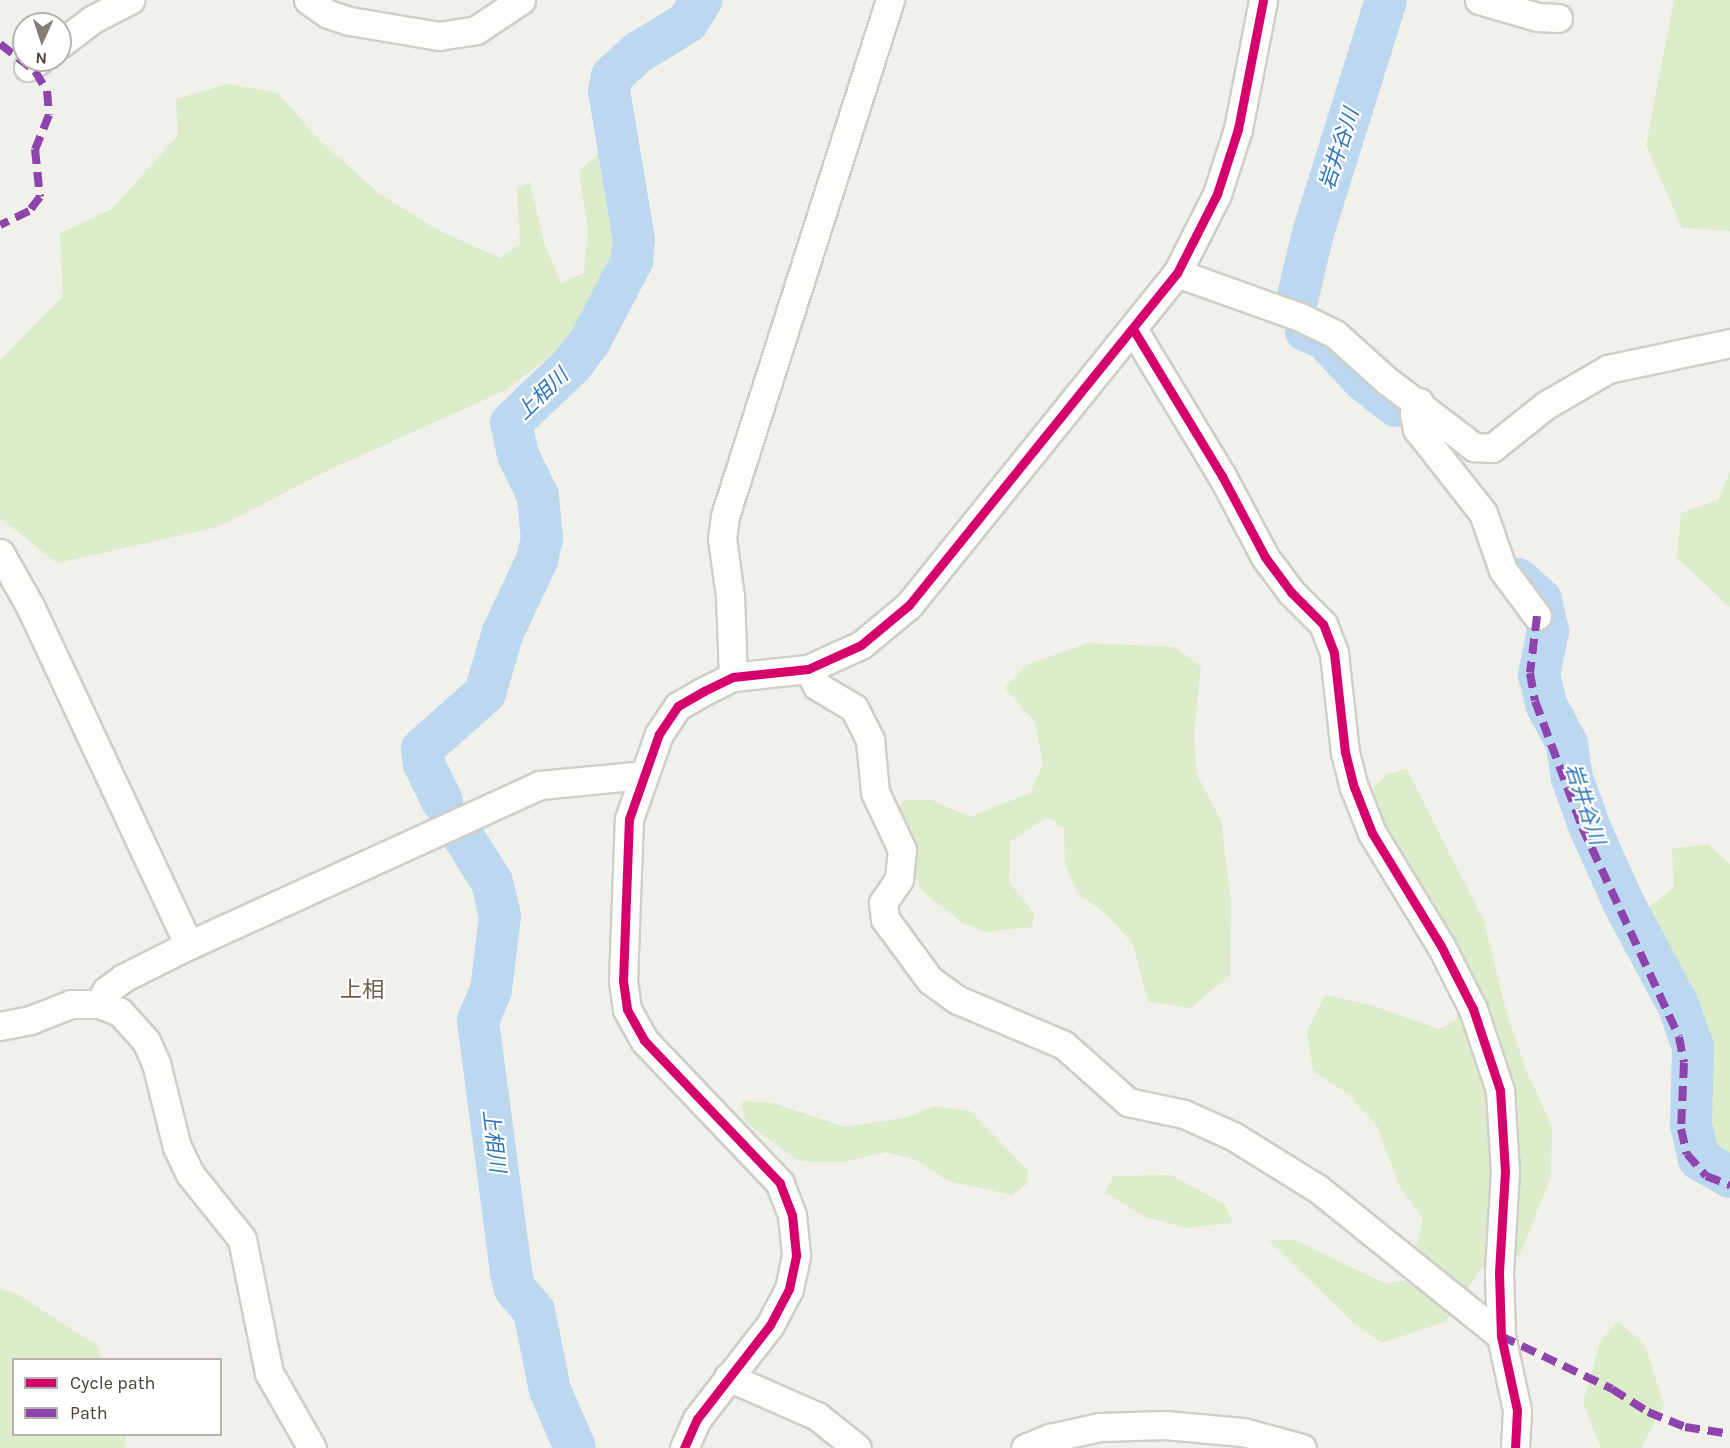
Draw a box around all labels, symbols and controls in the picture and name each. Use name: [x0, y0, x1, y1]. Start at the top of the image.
north arrow: [12, 12, 72, 72]
text: N: [35, 49, 47, 68]
water label: 岩井谷川: [1314, 105, 1364, 193]
water label: 上相川: [511, 363, 573, 425]
water label: 岩井谷川: [1560, 760, 1610, 848]
district label: 上相: [340, 978, 384, 1004]
water label: 上相川: [478, 1108, 510, 1174]
legend: [12, 1358, 222, 1436]
text: Cycle path: [70, 1372, 155, 1394]
text: Path: [70, 1402, 108, 1424]

